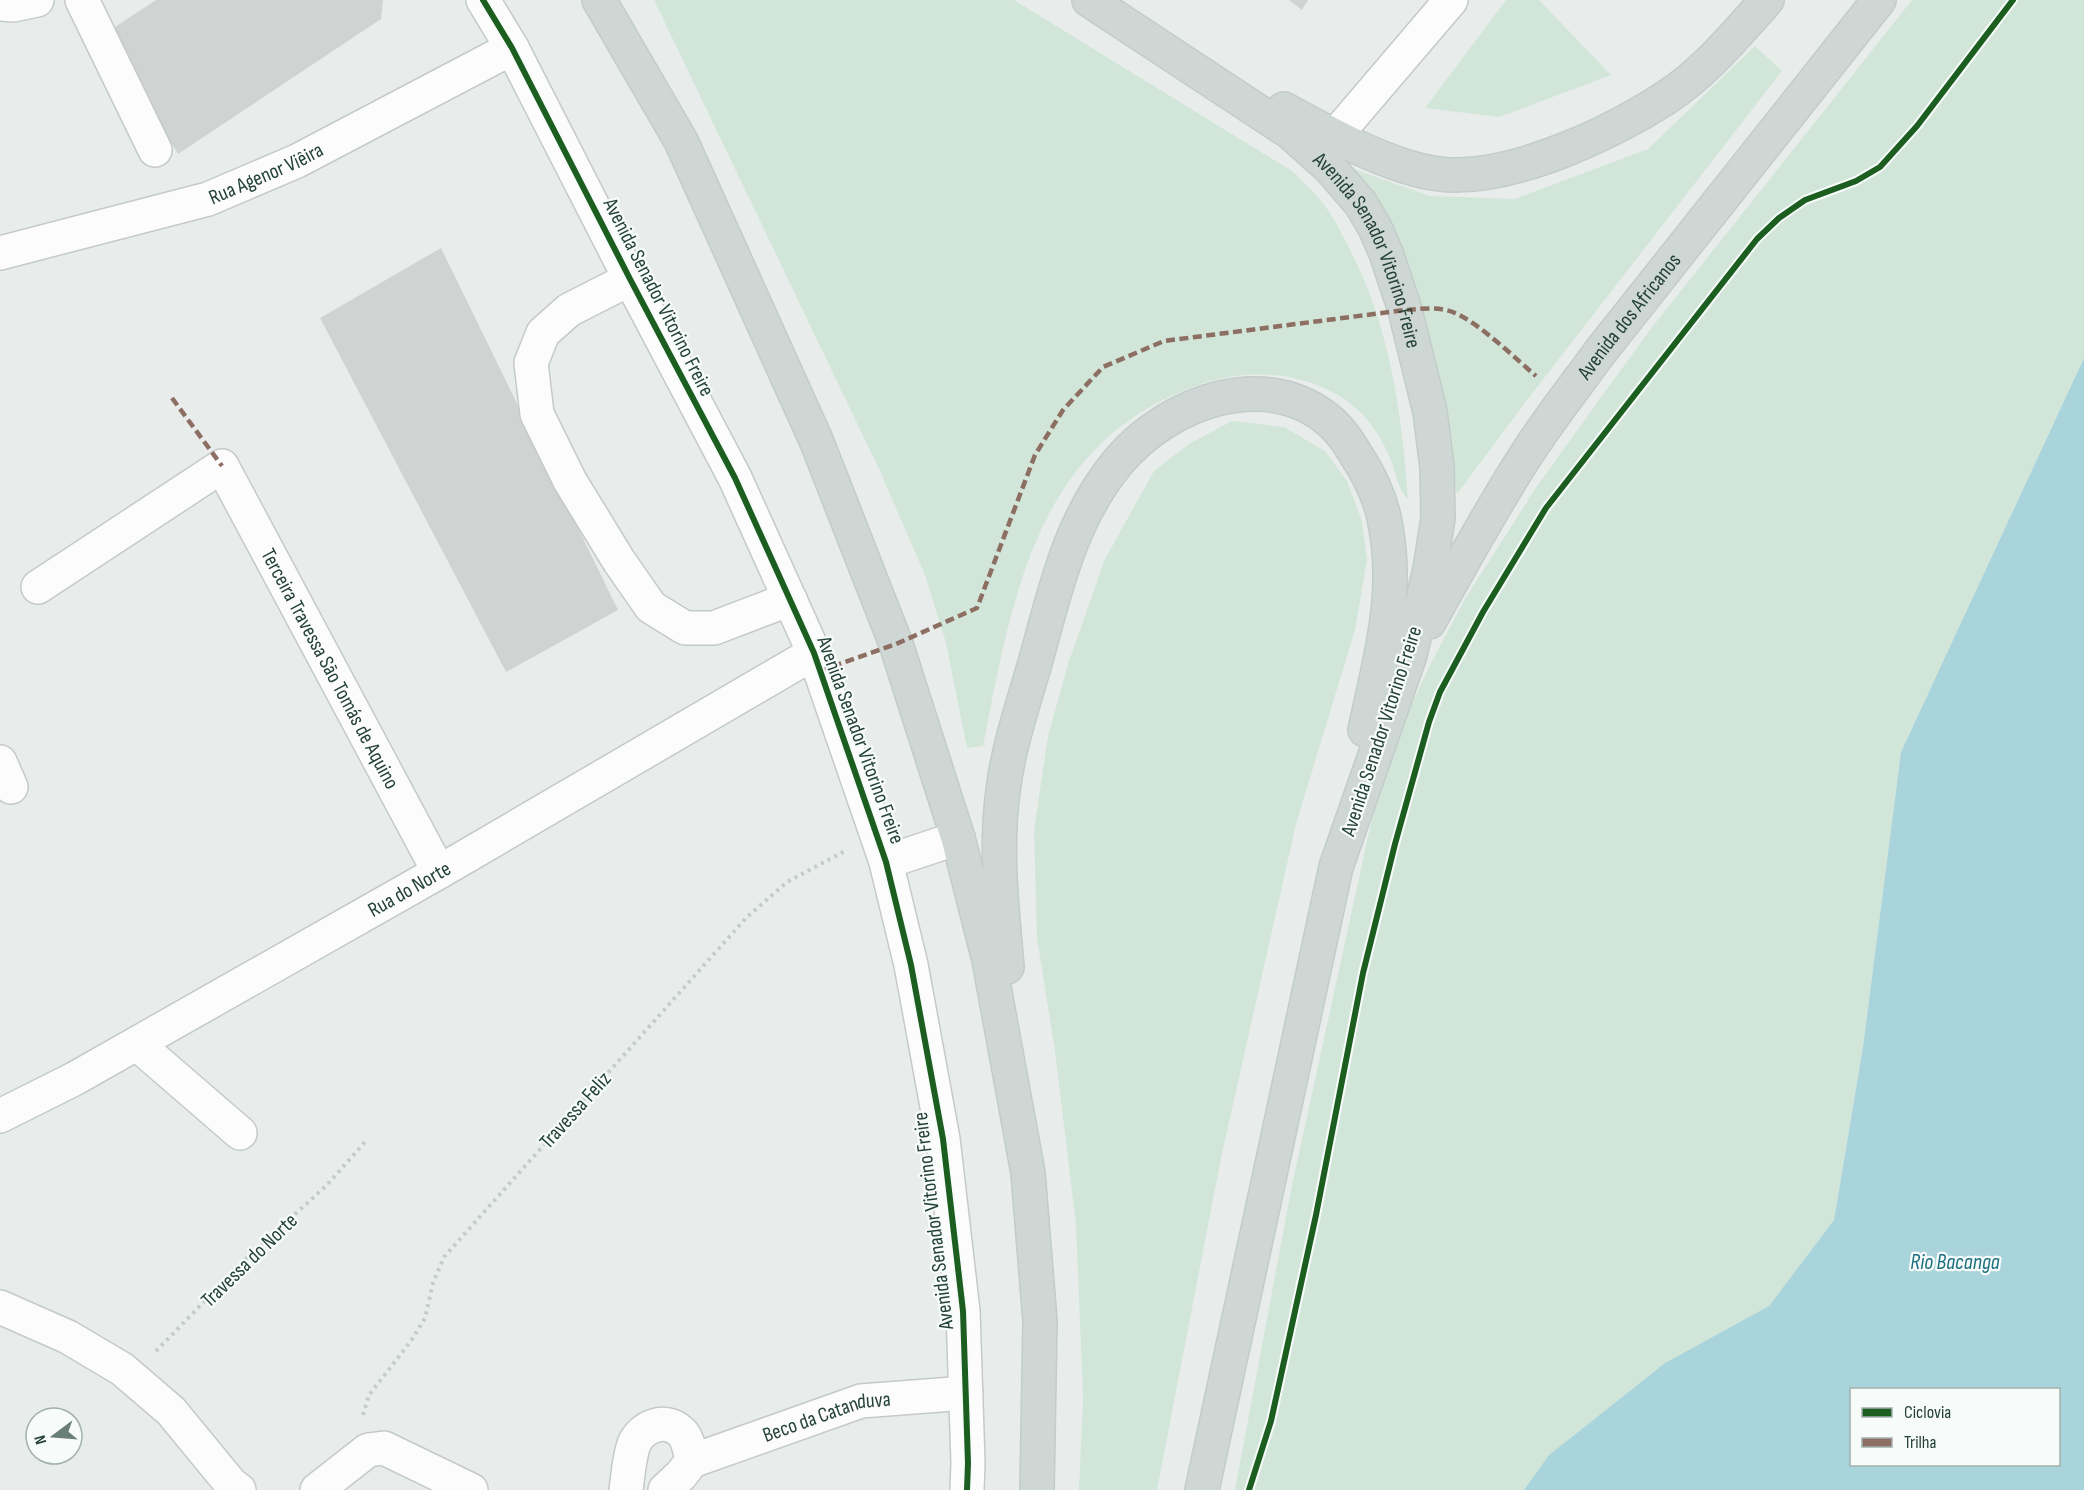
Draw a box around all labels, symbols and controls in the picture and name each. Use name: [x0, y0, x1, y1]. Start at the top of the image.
street label: Rua Agenor Viêira: [205, 138, 327, 210]
street label: Avenida Senador Vitorino Freire: [1307, 146, 1426, 351]
street label: Avenida Senador Vitorino Freire: [597, 193, 719, 400]
street label: Avenida dos Africanos: [1572, 248, 1686, 385]
street label: Terceira Travessa São Tomás de Aquino: [255, 544, 404, 793]
street label: Avenida Senador Vitorino Freire: [1335, 623, 1427, 840]
street label: Avenida Senador Vitorino Freire: [811, 632, 910, 847]
street label: Rua do Norte: [364, 856, 455, 923]
street label: Travessa Feliz: [534, 1066, 617, 1154]
street label: Avenida Senador Vitorino Freire: [908, 1111, 959, 1332]
street label: Travessa do Norte: [196, 1208, 303, 1313]
water label: Rio Bacanga: [1910, 1249, 2000, 1276]
street label: Beco da Catanduva: [759, 1387, 891, 1448]
legend: [1850, 1388, 2060, 1466]
text: Ciclovia: [1904, 1402, 1951, 1423]
north arrow: [24, 1406, 84, 1466]
text: Trilha: [1904, 1432, 1937, 1453]
text: N: [31, 1433, 51, 1446]

